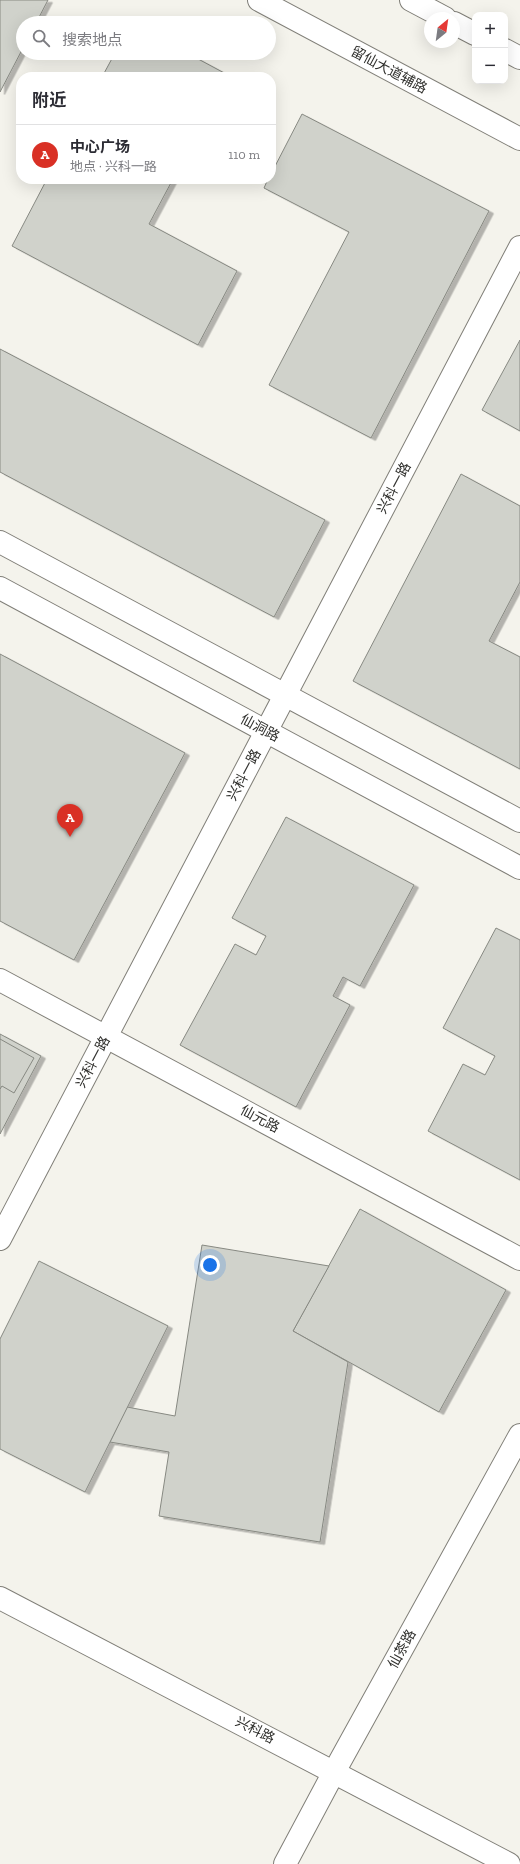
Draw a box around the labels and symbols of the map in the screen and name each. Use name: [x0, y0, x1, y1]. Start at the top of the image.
north arrow: [424, 12, 460, 48]
street label: 留仙大道辅路: [348, 43, 430, 97]
street label: 兴科一路: [373, 459, 415, 517]
street label: 仙洞路: [237, 711, 283, 745]
street label: 兴科一路: [223, 746, 265, 804]
pin: A: [57, 804, 83, 837]
street label: 兴科一路: [72, 1033, 114, 1091]
street label: 仙元路: [237, 1102, 283, 1136]
your location: [200, 1255, 220, 1275]
street label: 仙茶路: [384, 1627, 420, 1671]
street label: 兴科路: [232, 1713, 278, 1747]

